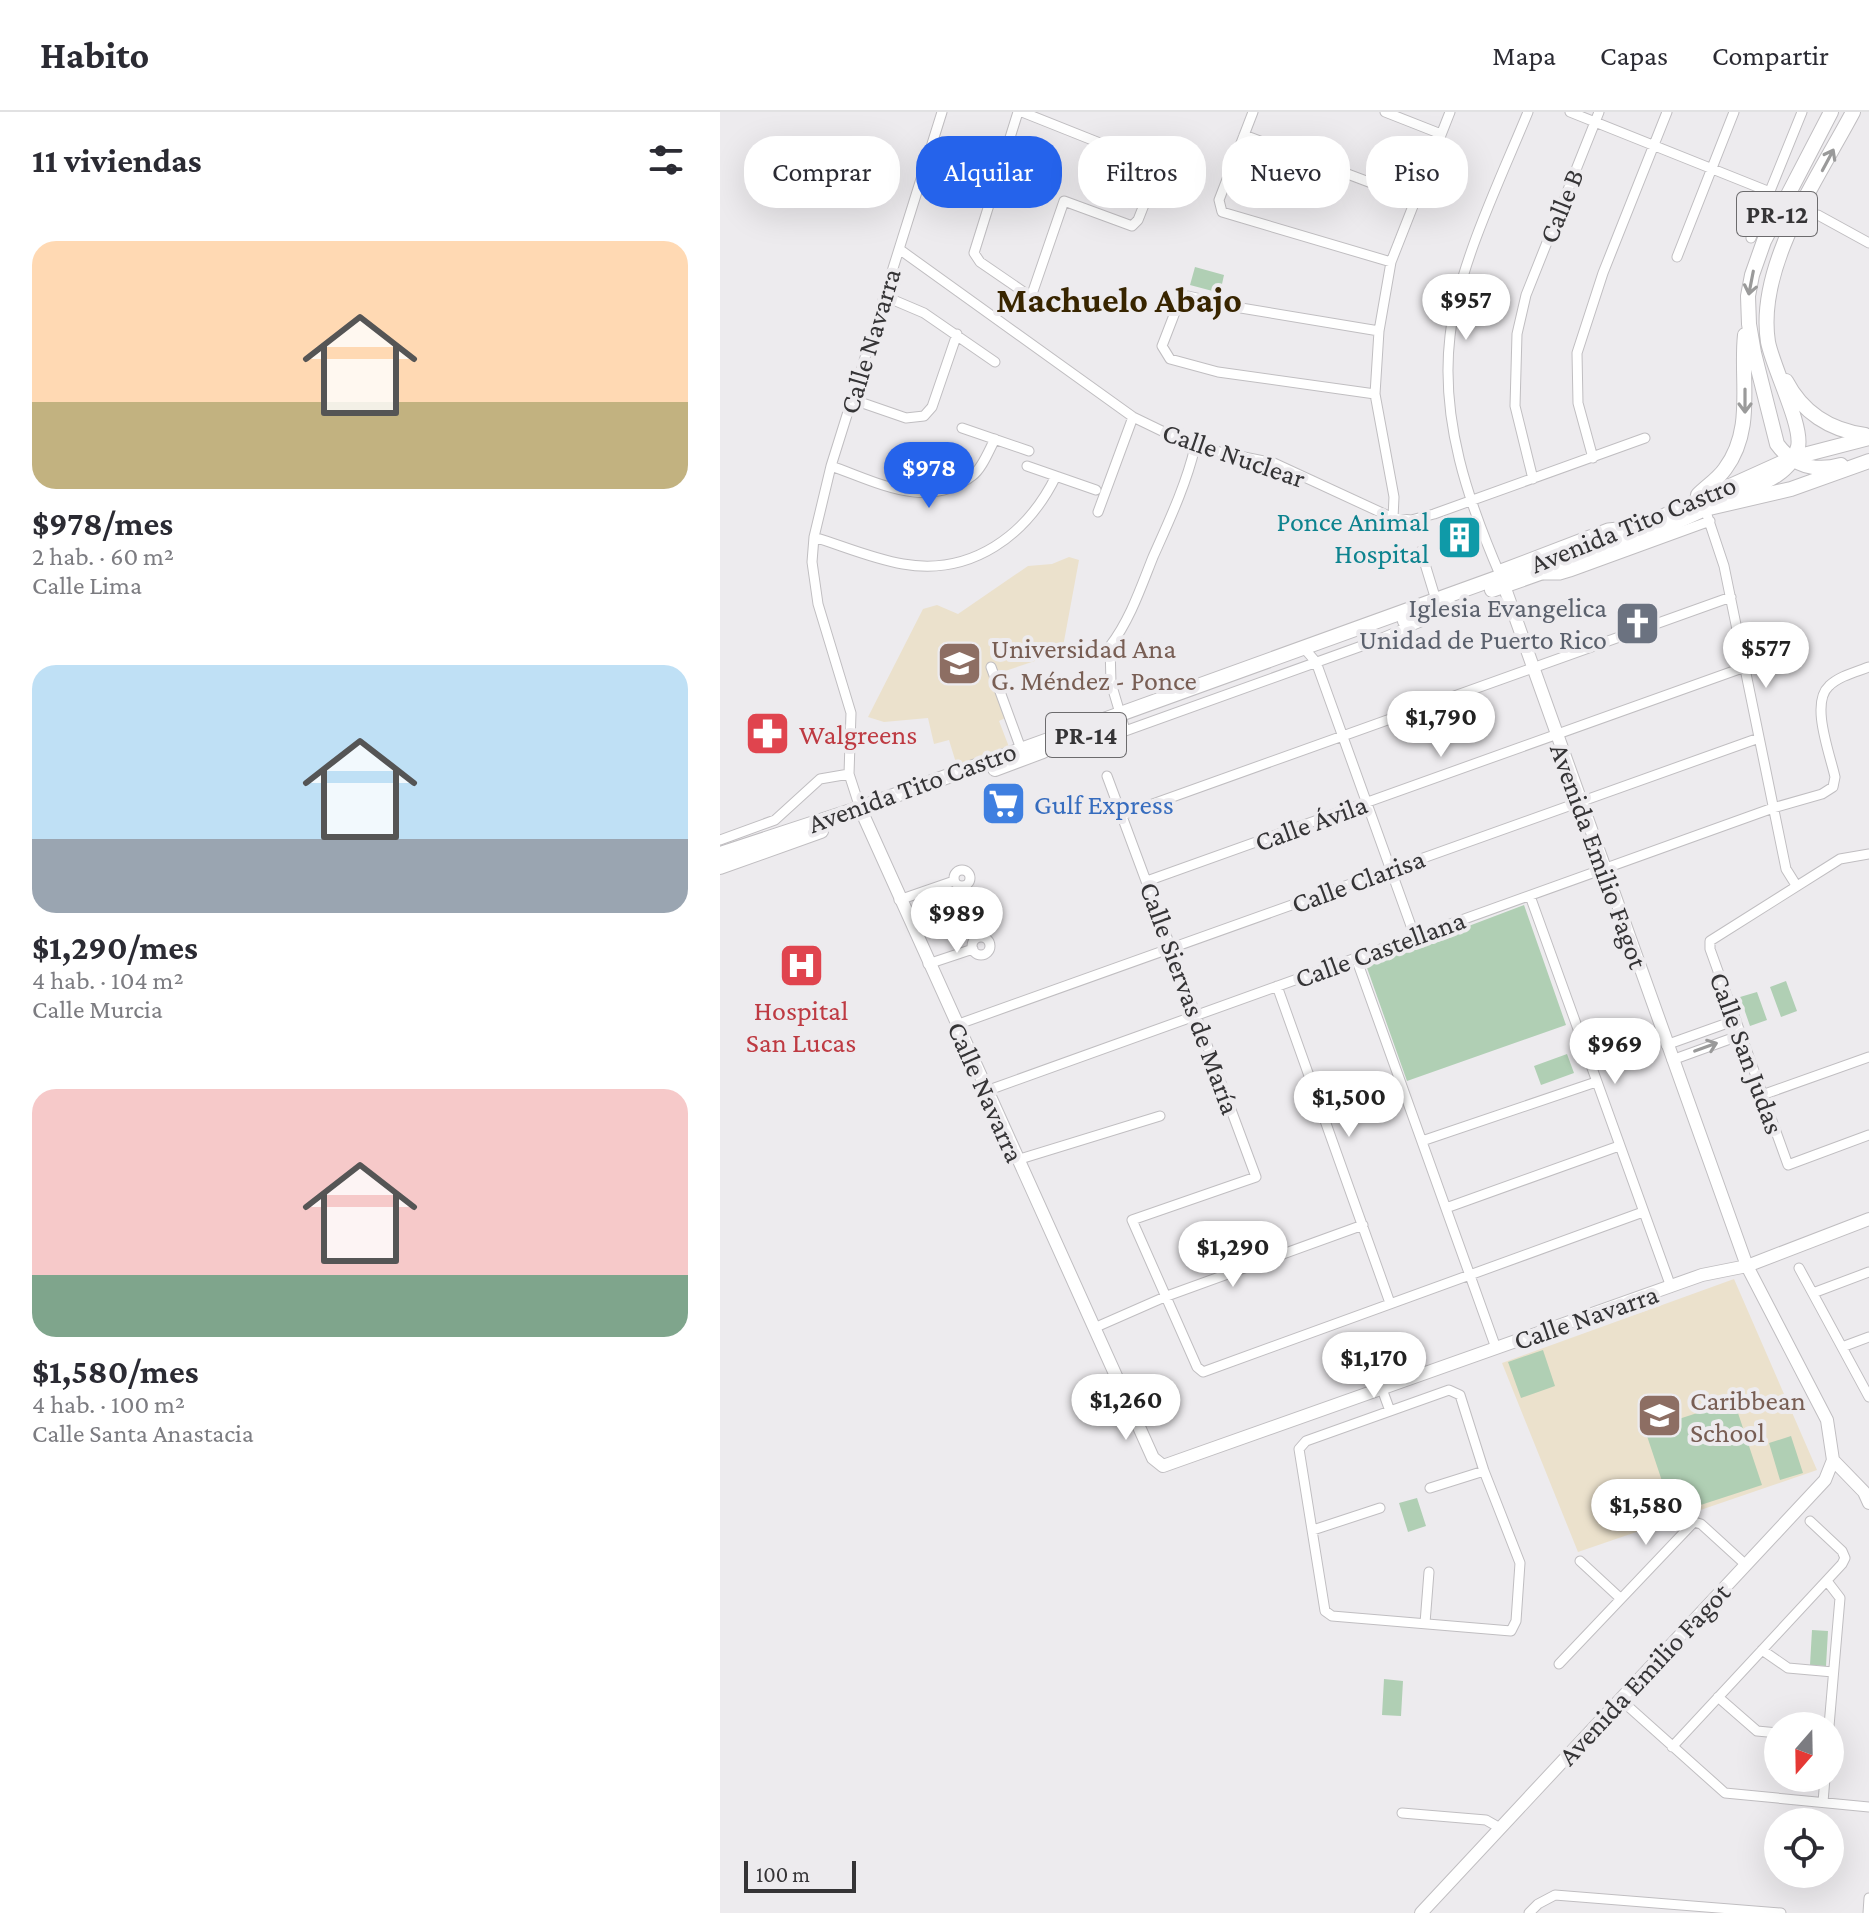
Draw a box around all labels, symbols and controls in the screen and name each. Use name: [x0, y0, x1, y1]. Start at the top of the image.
text: Habito: [40, 34, 149, 76]
text: Mapa: [1492, 40, 1556, 71]
text: Capas: [1600, 40, 1668, 71]
text: Compartir: [1712, 40, 1829, 71]
chip: Comprar: [744, 136, 900, 208]
chip: Alquilar: [916, 136, 1062, 208]
chip: Filtros: [1078, 136, 1206, 208]
chip: Nuevo: [1222, 136, 1350, 208]
chip: Piso: [1366, 136, 1468, 208]
icon: filters: [644, 138, 688, 182]
text: 11 viviendas: [32, 142, 202, 179]
one-way arrow: [1820, 148, 1836, 172]
street label: Calle B: [1532, 165, 1590, 247]
road number: PR-12: [1737, 192, 1817, 236]
street label: Calle Navarra: [833, 264, 907, 418]
one-way arrow: [1743, 270, 1758, 296]
pin: $957: [1419, 274, 1513, 342]
district label: Machuelo Abajo: [996, 280, 1242, 320]
text: $957: [1440, 285, 1492, 314]
icon: home: [288, 293, 432, 437]
one-way arrow: [1737, 387, 1752, 414]
street label: Calle Nuclear: [1159, 416, 1309, 494]
pin: $978: [882, 442, 976, 510]
text: $978: [902, 453, 956, 482]
street label: Avenida Tito Castro: [1526, 469, 1740, 579]
text: $978/mes: [32, 505, 173, 542]
place label: Ponce Animal Hospital: [1276, 506, 1429, 569]
building icon: Ponce Animal Hospital: [1436, 513, 1484, 561]
text: 2 hab. · 60 m²: [32, 542, 174, 571]
text: Calle Lima: [32, 571, 142, 600]
place label: Iglesia Evangelica Unidad de Puerto Rico: [1359, 592, 1607, 655]
church icon: Iglesia Evangelica Unidad de Puerto Rico: [1614, 599, 1662, 647]
pin: $577: [1719, 622, 1813, 690]
place label: Universidad Ana G. Méndez - Ponce: [991, 633, 1197, 696]
text: $577: [1741, 633, 1791, 662]
school or university icon: Universidad Ana G. Méndez - Ponce: [936, 640, 984, 688]
pin: $1,790: [1376, 691, 1506, 759]
text: $1,790: [1405, 702, 1477, 731]
pharmacy icon: Walgreens: [744, 710, 792, 758]
road number: PR-14: [1046, 713, 1126, 757]
icon: home: [288, 717, 432, 861]
place label: Walgreens: [799, 719, 917, 750]
street label: Avenida Tito Castro: [804, 735, 1020, 839]
street label: Avenida Emilio Fagot: [1544, 739, 1654, 973]
supermarket icon: Gulf Express: [979, 780, 1027, 828]
street label: Calle Ávila: [1250, 788, 1372, 858]
place label: Gulf Express: [1034, 789, 1174, 820]
street label: Calle Clarisa: [1287, 843, 1429, 919]
street label: Calle Siervas de María: [1134, 878, 1246, 1118]
pin: $989: [910, 887, 1004, 955]
text: $989: [929, 898, 985, 927]
street label: Calle Castellana: [1291, 904, 1469, 994]
text: $1,290/mes: [32, 929, 198, 966]
hospital icon: Hospital San Lucas: [777, 942, 825, 990]
text: 4 hab. · 104 m²: [32, 966, 184, 995]
street label: Calle San Judas: [1703, 968, 1791, 1138]
text: Calle Murcia: [32, 995, 163, 1024]
place label: Hospital San Lucas: [746, 995, 856, 1058]
street label: Calle Navarra: [941, 1017, 1031, 1167]
pin: $969: [1568, 1018, 1662, 1086]
text: $969: [1588, 1029, 1642, 1058]
one-way arrow: [1694, 1039, 1719, 1054]
pin: $1,500: [1284, 1071, 1414, 1139]
text: $1,500: [1312, 1082, 1386, 1111]
icon: home: [288, 1141, 432, 1285]
pin: $1,290: [1168, 1221, 1298, 1289]
text: $1,290: [1196, 1232, 1270, 1261]
street label: Calle Navarra: [1510, 1278, 1662, 1356]
pin: $1,170: [1309, 1332, 1439, 1400]
text: $1,170: [1340, 1343, 1408, 1372]
text: $1,580/mes: [32, 1353, 199, 1390]
pin: $1,260: [1061, 1374, 1191, 1442]
text: $1,260: [1089, 1385, 1163, 1414]
place label: Caribbean School: [1690, 1385, 1806, 1448]
text: 4 hab. · 100 m²: [32, 1390, 185, 1419]
school or university icon: Caribbean School: [1635, 1392, 1683, 1440]
text: Calle Santa Anastacia: [32, 1419, 254, 1448]
pin: $1,580: [1581, 1479, 1711, 1547]
text: $1,580: [1609, 1490, 1683, 1519]
street label: Avenida Emilio Fagot: [1552, 1576, 1737, 1771]
north arrow: [1764, 1712, 1844, 1792]
map controls: [1764, 1712, 1844, 1888]
button: locate: [1764, 1808, 1844, 1888]
scale bar: [744, 1857, 856, 1893]
text: 100 m: [756, 1862, 810, 1887]

